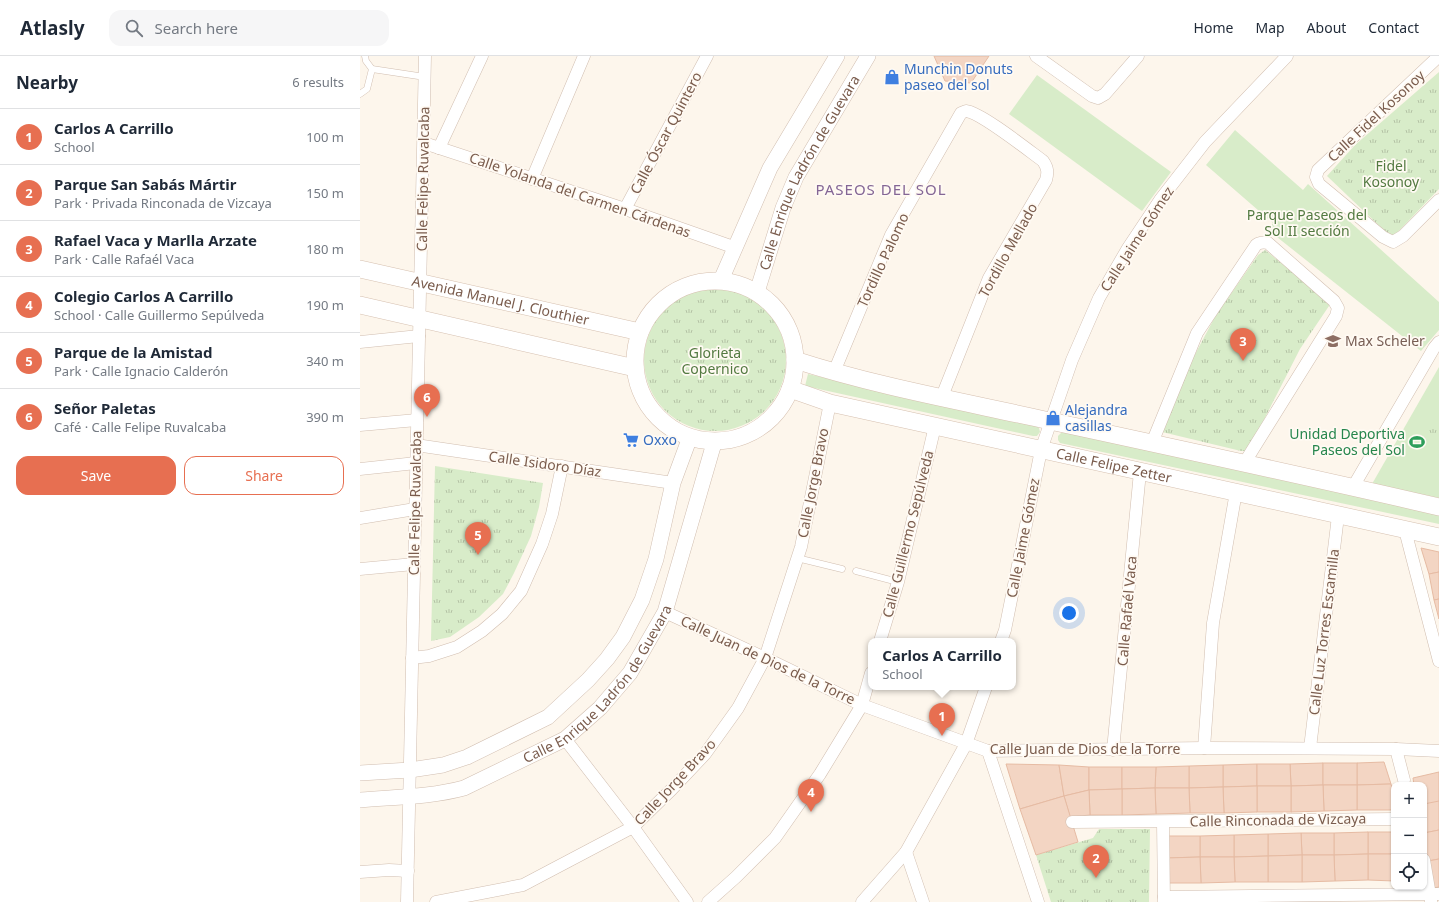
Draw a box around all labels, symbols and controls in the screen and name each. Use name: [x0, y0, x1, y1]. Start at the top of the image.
search box: [109, 10, 389, 46]
text: Atlasly: [20, 15, 85, 41]
icon: search: [123, 17, 145, 39]
text: Search here: [155, 18, 238, 38]
text: Home: [1194, 18, 1233, 37]
text: Map: [1255, 18, 1285, 37]
text: About: [1307, 18, 1346, 37]
text: Contact: [1368, 18, 1419, 37]
place label: Munchin Donuts paseo del sol: [904, 59, 1013, 94]
street label: Calle Fidel Kosonoy: [1323, 65, 1429, 166]
street label: Calle Óscar Quintero: [625, 68, 706, 197]
shop icon: Munchin Donuts paseo del sol: [883, 68, 901, 86]
text: Nearby: [16, 71, 78, 94]
street label: Calle Enrique Ladrón de Guevara: [754, 71, 864, 272]
text: 6 results: [292, 73, 344, 91]
street label: Calle Felipe Ruvalcaba: [412, 106, 433, 252]
text: Carlos A Carrillo: [54, 118, 174, 138]
text: 1: [25, 128, 33, 146]
text: 100 m: [306, 128, 344, 146]
text: School: [54, 138, 95, 156]
street label: Calle Yolanda del Carmen Cárdenas: [467, 148, 694, 242]
park label: Fidel Kosonoy: [1363, 156, 1420, 191]
text: Parque San Sabás Mártir: [54, 174, 236, 194]
district label: PASEOS DEL SOL: [815, 179, 947, 199]
street label: Calle Jaime Gómez: [1096, 182, 1178, 295]
text: 2: [25, 184, 33, 202]
text: 150 m: [306, 184, 344, 202]
text: Park · Privada Rinconada de Vizcaya: [54, 194, 272, 212]
street label: Tordillo Mellado: [974, 199, 1041, 300]
park label: Parque Paseos del Sol II sección: [1247, 205, 1367, 240]
street label: Tordillo Palomo: [852, 209, 913, 310]
text: Rafael Vaca y Marlla Arzate: [54, 230, 257, 250]
text: 3: [25, 240, 33, 258]
text: 180 m: [306, 240, 344, 258]
text: Park · Calle Rafaél Vaca: [54, 250, 194, 268]
street label: Avenida Manuel J. Clouthier: [410, 271, 591, 329]
text: Colegio Carlos A Carrillo: [54, 286, 233, 306]
text: 4: [25, 296, 33, 314]
text: 190 m: [306, 296, 344, 314]
text: School · Calle Guillermo Sepúlveda: [54, 306, 264, 324]
pin: 3: [1230, 328, 1256, 361]
place label: Max Scheler: [1345, 331, 1425, 350]
school or university icon: Max Scheler: [1324, 332, 1342, 350]
text: Parque de la Amistad: [54, 342, 212, 362]
park label: Glorieta Copernico: [681, 343, 749, 378]
text: 5: [25, 352, 33, 370]
text: 340 m: [306, 352, 344, 370]
text: Park · Calle Ignacio Calderón: [54, 362, 228, 380]
pin: 6: [414, 384, 440, 417]
text: Señor Paletas: [54, 398, 156, 418]
place label: Alejandra casillas: [1065, 400, 1128, 435]
text: 6: [25, 408, 33, 426]
text: 390 m: [306, 408, 344, 426]
shop icon: Alejandra casillas: [1044, 409, 1062, 427]
text: Café · Calle Felipe Ruvalcaba: [54, 418, 226, 436]
place label: Unidad Deportiva Paseos del Sol: [1289, 424, 1405, 459]
street label: Calle Jorge Bravo: [793, 426, 832, 539]
street label: Calle Felipe Ruvalcaba: [404, 430, 425, 576]
place label: Oxxo: [643, 430, 677, 449]
supermarket icon: Oxxo: [622, 431, 640, 449]
sports icon: Unidad Deportiva Paseos del Sol: [1408, 433, 1426, 451]
street label: Calle Felipe Zetter: [1054, 443, 1174, 487]
street label: Calle Isidoro Díaz: [488, 446, 603, 481]
street label: Calle Guillermo Sepúlveda: [877, 448, 938, 620]
button: Save: [16, 456, 176, 495]
button: Share: [184, 456, 344, 495]
street label: Calle Jaime Gómez: [1002, 476, 1044, 599]
pin: 5: [465, 522, 491, 555]
street label: Calle Luz Torres Escamilla: [1304, 548, 1343, 716]
street label: Calle Rafaél Vaca: [1112, 555, 1141, 667]
street label: Calle Enrique Ladrón de Guevara: [519, 603, 675, 767]
your location: [1059, 603, 1079, 623]
street label: Calle Juan de Dios de la Torre: [678, 611, 859, 708]
popup: [868, 638, 1016, 690]
text: Carlos A Carrillo: [882, 645, 1002, 665]
text: School: [882, 665, 923, 683]
pin: 1: [929, 703, 955, 736]
street label: Calle Jorge Bravo: [630, 734, 720, 829]
street label: Calle Juan de Dios de la Torre: [990, 739, 1180, 758]
pin: 4: [798, 779, 824, 812]
map controls: [1391, 782, 1427, 890]
button: +: [1391, 782, 1427, 818]
street label: Calle Rinconada de Vizcaya: [1190, 808, 1366, 831]
button: −: [1391, 818, 1427, 854]
pin: 2: [1083, 845, 1109, 878]
button: locate: [1391, 854, 1427, 890]

